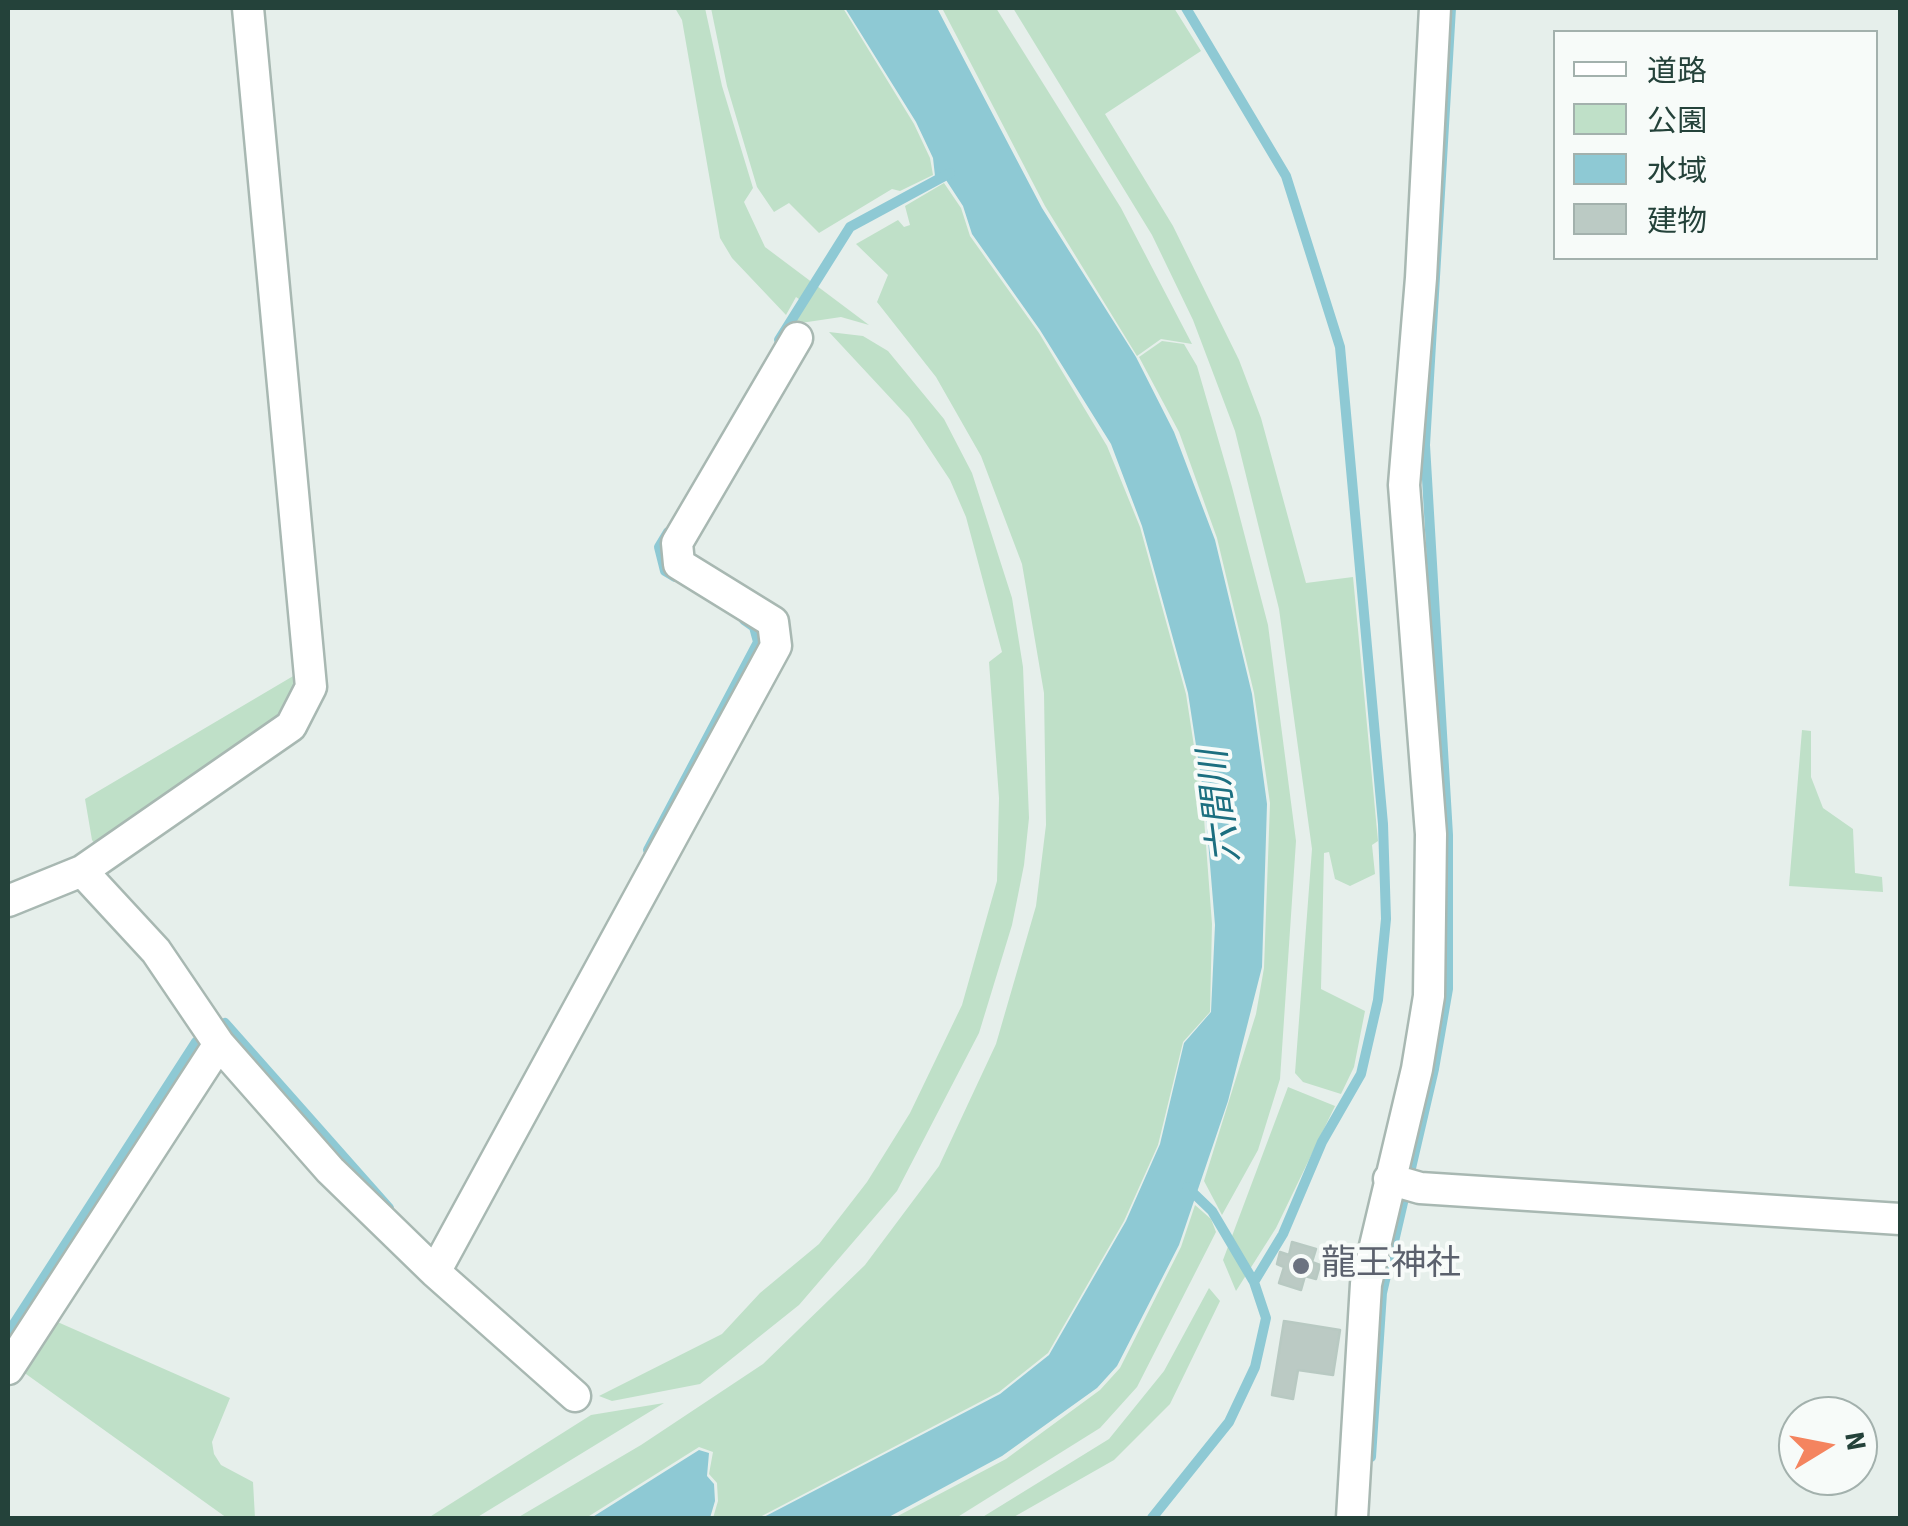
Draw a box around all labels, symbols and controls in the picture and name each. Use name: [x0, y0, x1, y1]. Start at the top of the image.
legend: [1553, 30, 1878, 260]
text: 道路: [1647, 50, 1707, 93]
text: 公園: [1647, 100, 1707, 143]
text: 水域: [1647, 150, 1707, 193]
text: 建物: [1647, 200, 1707, 243]
water label: 六間川: [1193, 747, 1253, 865]
place label: 龍王神社: [1321, 1245, 1461, 1287]
marker: 龍王神社: [1290, 1255, 1312, 1277]
north arrow: [1778, 1396, 1878, 1496]
text: N: [1834, 1428, 1877, 1454]

